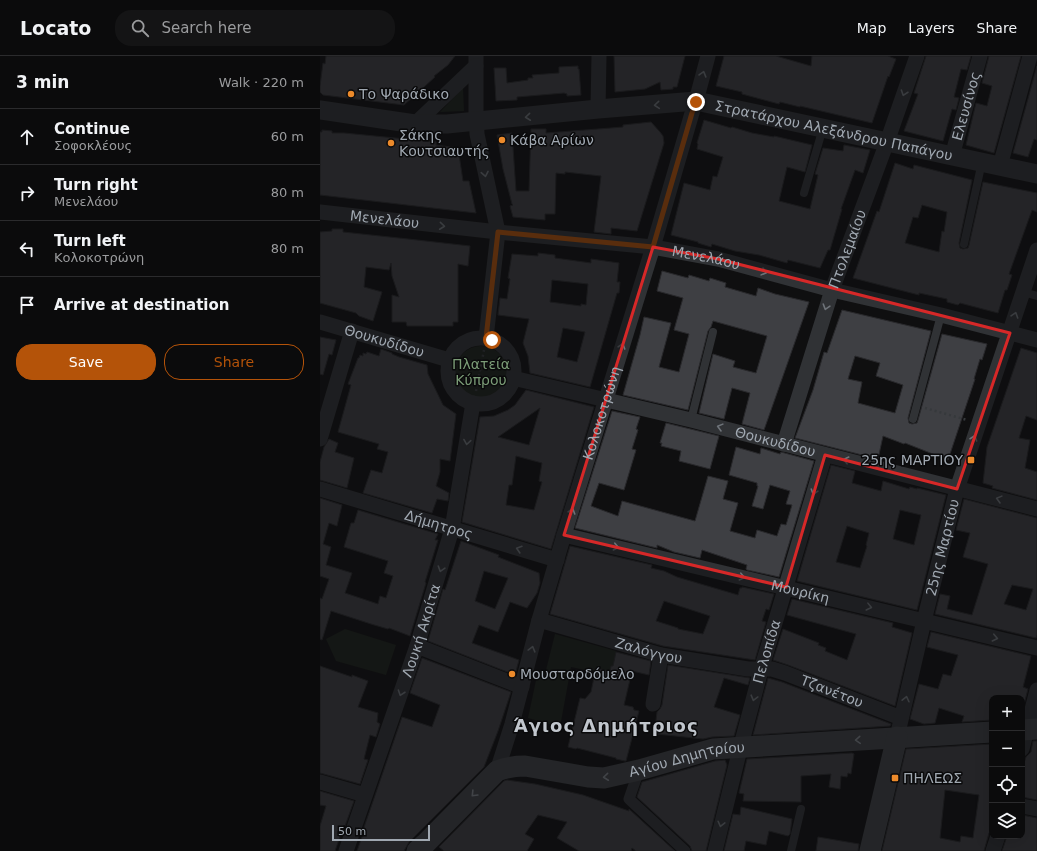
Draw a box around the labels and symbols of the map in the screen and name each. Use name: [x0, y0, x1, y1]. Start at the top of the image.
street label: Ελευσίνος: [949, 70, 983, 142]
one-way arrow: [698, 71, 707, 78]
place label: Το Ψαράδικο: [358, 86, 449, 102]
marker: Το Ψαράδικο: [346, 89, 356, 99]
one-way arrow: [900, 89, 909, 96]
route end: [687, 93, 705, 111]
street label: Στρατάρχου Αλεξάνδρου Παπάγου: [714, 97, 954, 164]
one-way arrow: [654, 100, 660, 109]
one-way arrow: [525, 112, 531, 121]
place label: Σάκης Κουτσιαυτής: [399, 127, 490, 159]
place label: Κάβα Αρίων: [510, 132, 594, 148]
marker: Κάβα Αρίων: [497, 135, 507, 145]
marker: Σάκης Κουτσιαυτής: [386, 138, 396, 148]
one-way arrow: [481, 171, 489, 177]
street label: Μενελάου: [349, 207, 420, 231]
street label: Πτολεμαίου: [825, 207, 869, 291]
one-way arrow: [439, 221, 445, 230]
street label: Μενελάου: [671, 243, 742, 273]
one-way arrow: [761, 267, 768, 276]
one-way arrow: [823, 304, 831, 311]
one-way arrow: [1011, 311, 1019, 318]
street label: Θουκυδίδου: [342, 322, 426, 360]
route start: [483, 331, 501, 349]
one-way arrow: [617, 343, 626, 350]
park label: Πλατεία Κύπρου: [452, 356, 510, 388]
street label: Κολοκοτρώνη: [580, 364, 624, 462]
one-way arrow: [717, 424, 724, 432]
street label: Θουκυδίδου: [733, 424, 817, 460]
one-way arrow: [969, 435, 978, 442]
one-way arrow: [463, 438, 472, 445]
place label: 25ης ΜΑΡΤΙΟΥ: [861, 452, 963, 468]
marker: 25ης ΜΑΡΤΙΟΥ: [966, 455, 976, 465]
one-way arrow: [843, 457, 849, 465]
one-way arrow: [810, 489, 819, 496]
one-way arrow: [996, 496, 1002, 504]
street label: 25ης Μαρτίου: [923, 497, 962, 598]
street label: Δήμητρος: [403, 507, 475, 542]
one-way arrow: [567, 507, 576, 514]
one-way arrow: [613, 543, 619, 551]
one-way arrow: [516, 545, 523, 554]
one-way arrow: [437, 565, 446, 572]
one-way arrow: [739, 572, 746, 580]
street label: Μουρίκη: [770, 577, 831, 606]
street label: Λουκή Ακρίτα: [399, 582, 443, 679]
one-way arrow: [866, 603, 872, 611]
street label: Πελοπίδα: [750, 618, 784, 685]
one-way arrow: [992, 633, 998, 641]
street label: Ζαλόγγου: [613, 634, 684, 666]
one-way arrow: [527, 646, 535, 652]
place label: Μουσταρδόμελο: [520, 666, 635, 682]
marker: Μουσταρδόμελο: [507, 669, 517, 679]
street label: Τζανέτου: [797, 671, 866, 711]
one-way arrow: [398, 689, 406, 696]
one-way arrow: [750, 694, 758, 701]
one-way arrow: [901, 696, 909, 702]
district label: Άγιος Δημήτριος: [513, 715, 699, 736]
one-way arrow: [855, 735, 861, 744]
street label: Αγίου Δημητρίου: [627, 739, 745, 780]
place label: ΠΗΛΕΩΣ: [903, 770, 962, 786]
one-way arrow: [603, 773, 609, 782]
marker: ΠΗΛΕΩΣ: [890, 773, 900, 783]
one-way arrow: [471, 789, 479, 797]
one-way arrow: [718, 820, 726, 827]
scale bar: [332, 823, 430, 842]

